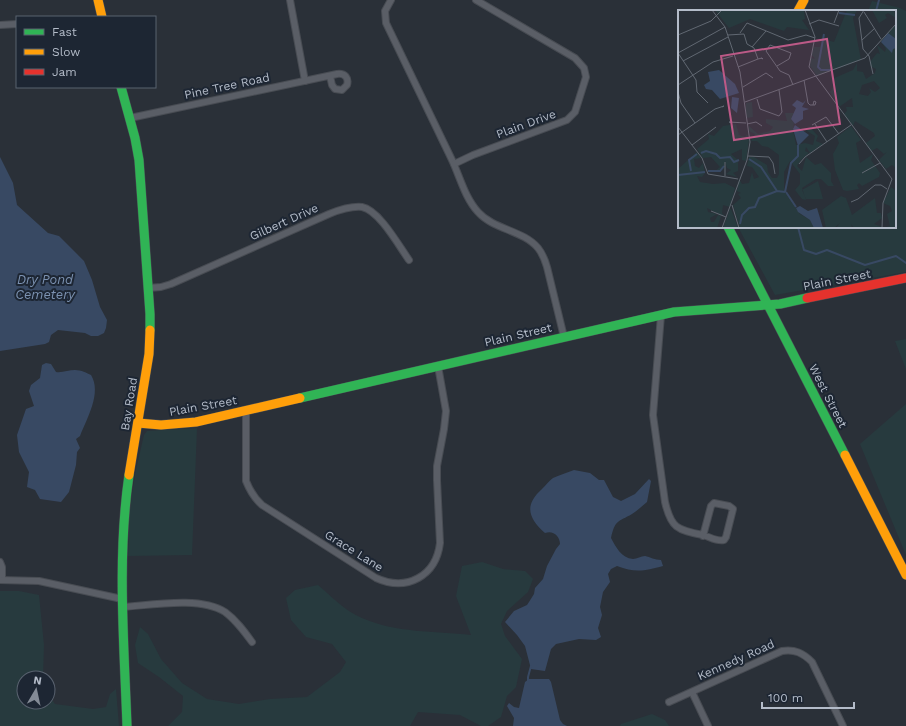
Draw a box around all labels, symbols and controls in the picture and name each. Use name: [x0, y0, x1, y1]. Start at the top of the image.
inset map: [678, 10, 896, 228]
legend: [16, 16, 156, 88]
text: Fast: [52, 25, 77, 39]
text: Slow: [52, 45, 80, 59]
text: Jam: [52, 65, 77, 79]
street label: Pine Tree Road: [183, 70, 271, 102]
street label: Plain Drive: [494, 107, 558, 141]
street label: Gilbert Drive: [248, 201, 320, 243]
street label: Plain Street: [802, 267, 872, 293]
water label: Dry Pond Cemetery: [15, 272, 76, 302]
street label: Plain Street: [483, 320, 553, 350]
street label: West Street: [806, 362, 850, 430]
street label: Bay Road: [118, 376, 140, 432]
street label: Plain Street: [168, 393, 238, 419]
street label: Grace Lane: [322, 528, 386, 575]
street label: Kennedy Road: [695, 637, 777, 683]
north arrow: [16, 670, 56, 710]
text: N: [32, 674, 43, 688]
scale bar: [762, 684, 854, 710]
text: 100 m: [768, 691, 803, 705]

